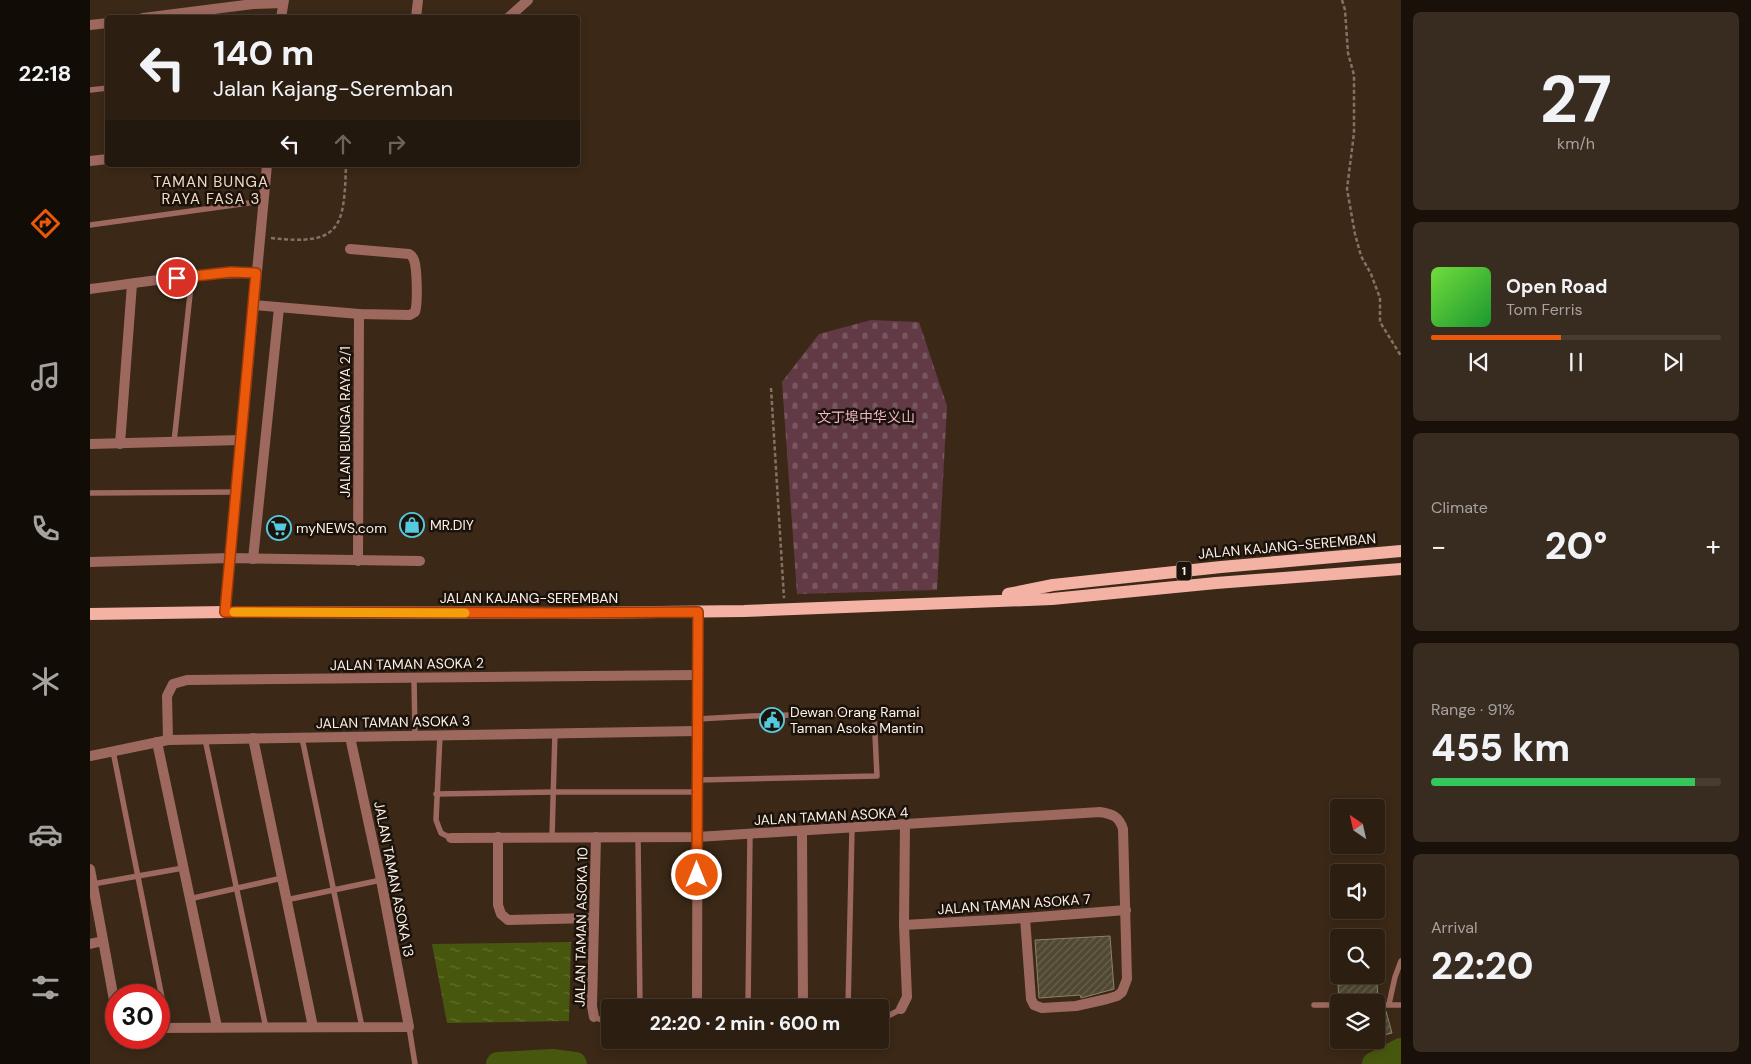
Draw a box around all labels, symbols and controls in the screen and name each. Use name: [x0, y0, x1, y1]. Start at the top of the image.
text: 140 m: [213, 30, 314, 76]
icon: left: [130, 35, 195, 100]
text: 27: [1540, 58, 1612, 142]
text: 22:18: [19, 59, 71, 88]
text: Jalan Kajang-Seremban: [213, 74, 453, 103]
icon: left: [276, 130, 304, 158]
icon: ahead: [329, 130, 357, 158]
icon: right: [382, 130, 410, 158]
text: km/h: [1557, 133, 1595, 154]
district label: TAMAN BUNGA RAYA FASA 3: [153, 172, 269, 209]
icon: directions: [28, 206, 63, 241]
pin: [156, 257, 198, 299]
icon: arrive: [163, 264, 191, 292]
text: Open Road: [1506, 274, 1608, 299]
text: Tom Ferris: [1506, 299, 1583, 320]
street label: JALAN BUNGA RAYA 2/1: [336, 346, 354, 498]
icon: previous: [1465, 348, 1493, 376]
icon: pause: [1562, 348, 1590, 376]
icon: next: [1659, 348, 1687, 376]
icon: music: [28, 359, 63, 394]
park label: 文丁埠中华义山: [817, 408, 915, 426]
text: Climate: [1431, 497, 1488, 518]
icon: phone: [28, 511, 63, 546]
shop icon: MR.DIY: [399, 512, 425, 538]
supermarket icon: myNEWS.com: [266, 515, 292, 541]
place label: MR.DIY: [430, 516, 474, 534]
place label: myNEWS.com: [296, 519, 387, 537]
text: 20°: [1545, 521, 1607, 571]
text: −: [1431, 528, 1446, 565]
text: +: [1706, 528, 1721, 565]
street label: JALAN KAJANG-SEREMBAN: [1197, 529, 1377, 563]
road number: 1: [1176, 562, 1192, 580]
street label: JALAN KAJANG-SEREMBAN: [440, 589, 618, 607]
street label: JALAN TAMAN ASOKA 2: [330, 654, 484, 674]
icon: climate: [28, 664, 63, 699]
text: Range · 91%: [1431, 699, 1515, 720]
place label: Dewan Orang Ramai Taman Asoka Mantin: [790, 703, 924, 737]
public building icon: Dewan Orang Ramai Taman Asoka Mantin: [759, 707, 785, 733]
street label: JALAN TAMAN ASOKA 3: [316, 712, 470, 732]
text: 455 km: [1431, 723, 1570, 773]
street label: JALAN TAMAN ASOKA 13: [370, 799, 418, 959]
north arrow: [1330, 799, 1385, 854]
map controls: [1330, 799, 1385, 1049]
street label: JALAN TAMAN ASOKA 4: [753, 803, 909, 829]
icon: car: [28, 817, 63, 852]
street label: JALAN TAMAN ASOKA 10: [571, 847, 591, 1007]
position arrow: [670, 848, 722, 900]
button: sound: [1330, 864, 1385, 919]
street label: JALAN TAMAN ASOKA 7: [937, 890, 1091, 918]
text: Arrival: [1431, 917, 1478, 938]
button: search: [1330, 929, 1385, 984]
text: 22:20: [1431, 941, 1533, 991]
icon: filters: [28, 970, 63, 1005]
speed limit sign: 30: [105, 984, 170, 1049]
button: layers: [1330, 994, 1385, 1049]
text: 22:20 · 2 min · 600 m: [650, 1011, 840, 1036]

